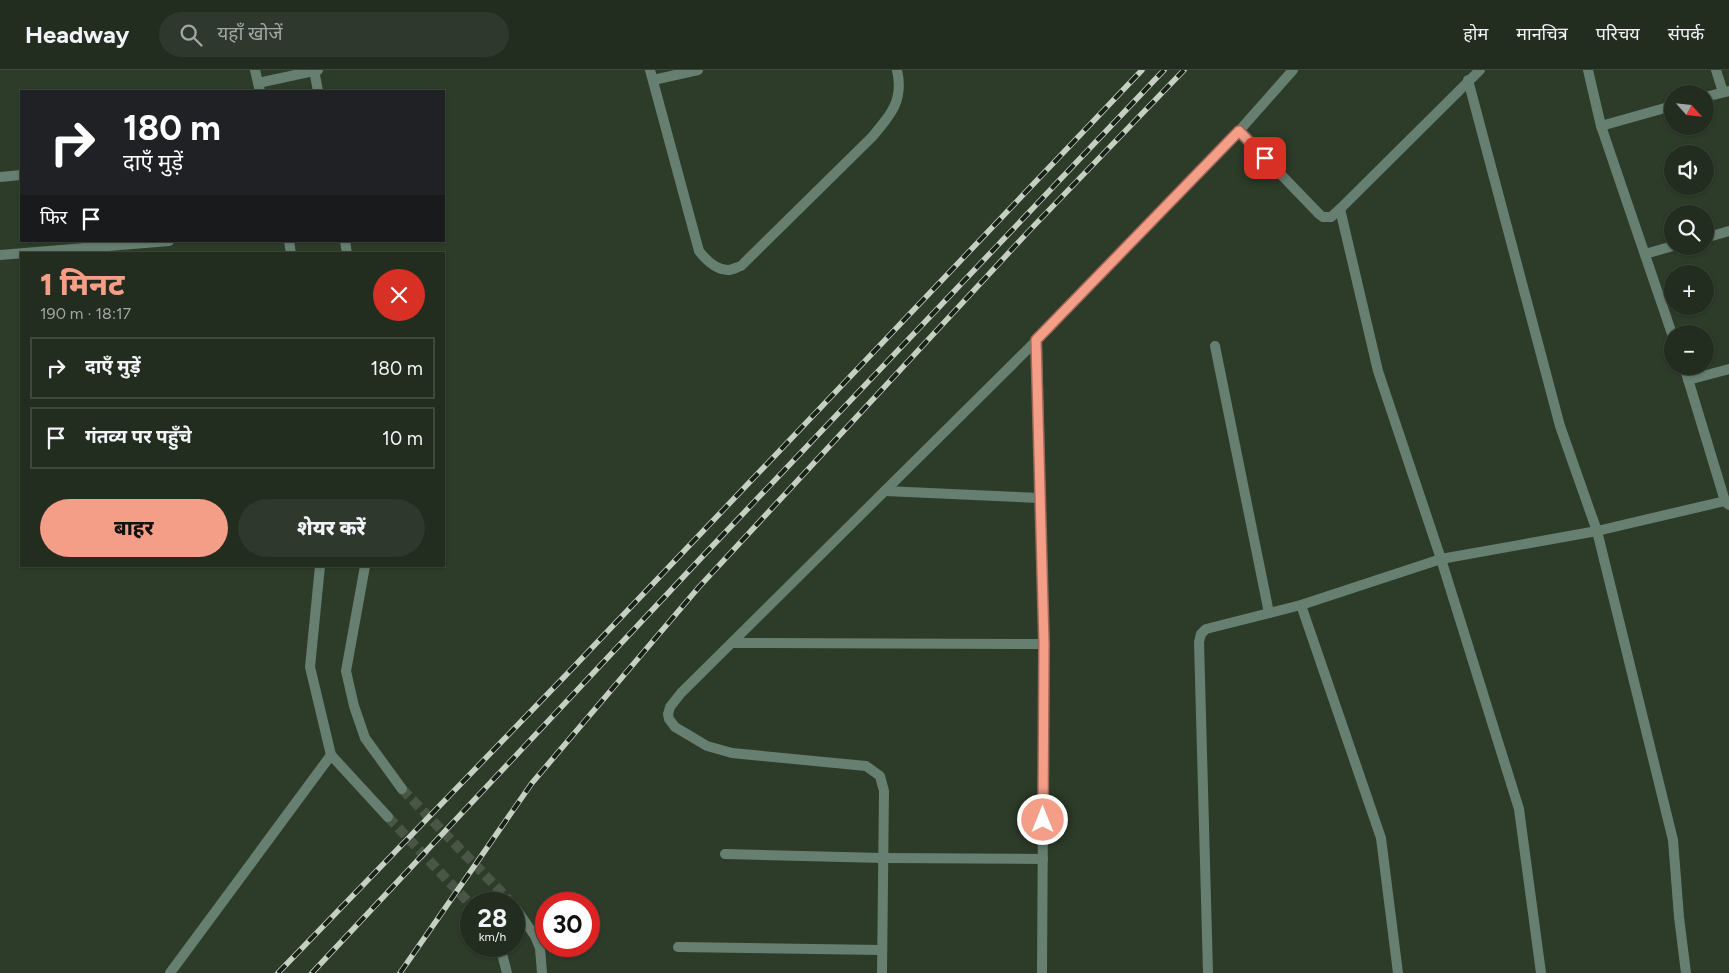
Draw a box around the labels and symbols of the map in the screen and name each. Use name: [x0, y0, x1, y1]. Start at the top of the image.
north arrow: [1664, 85, 1714, 135]
pin: [1244, 137, 1286, 179]
position arrow: [1016, 793, 1068, 845]
speed limit sign: 30: [535, 892, 600, 957]

